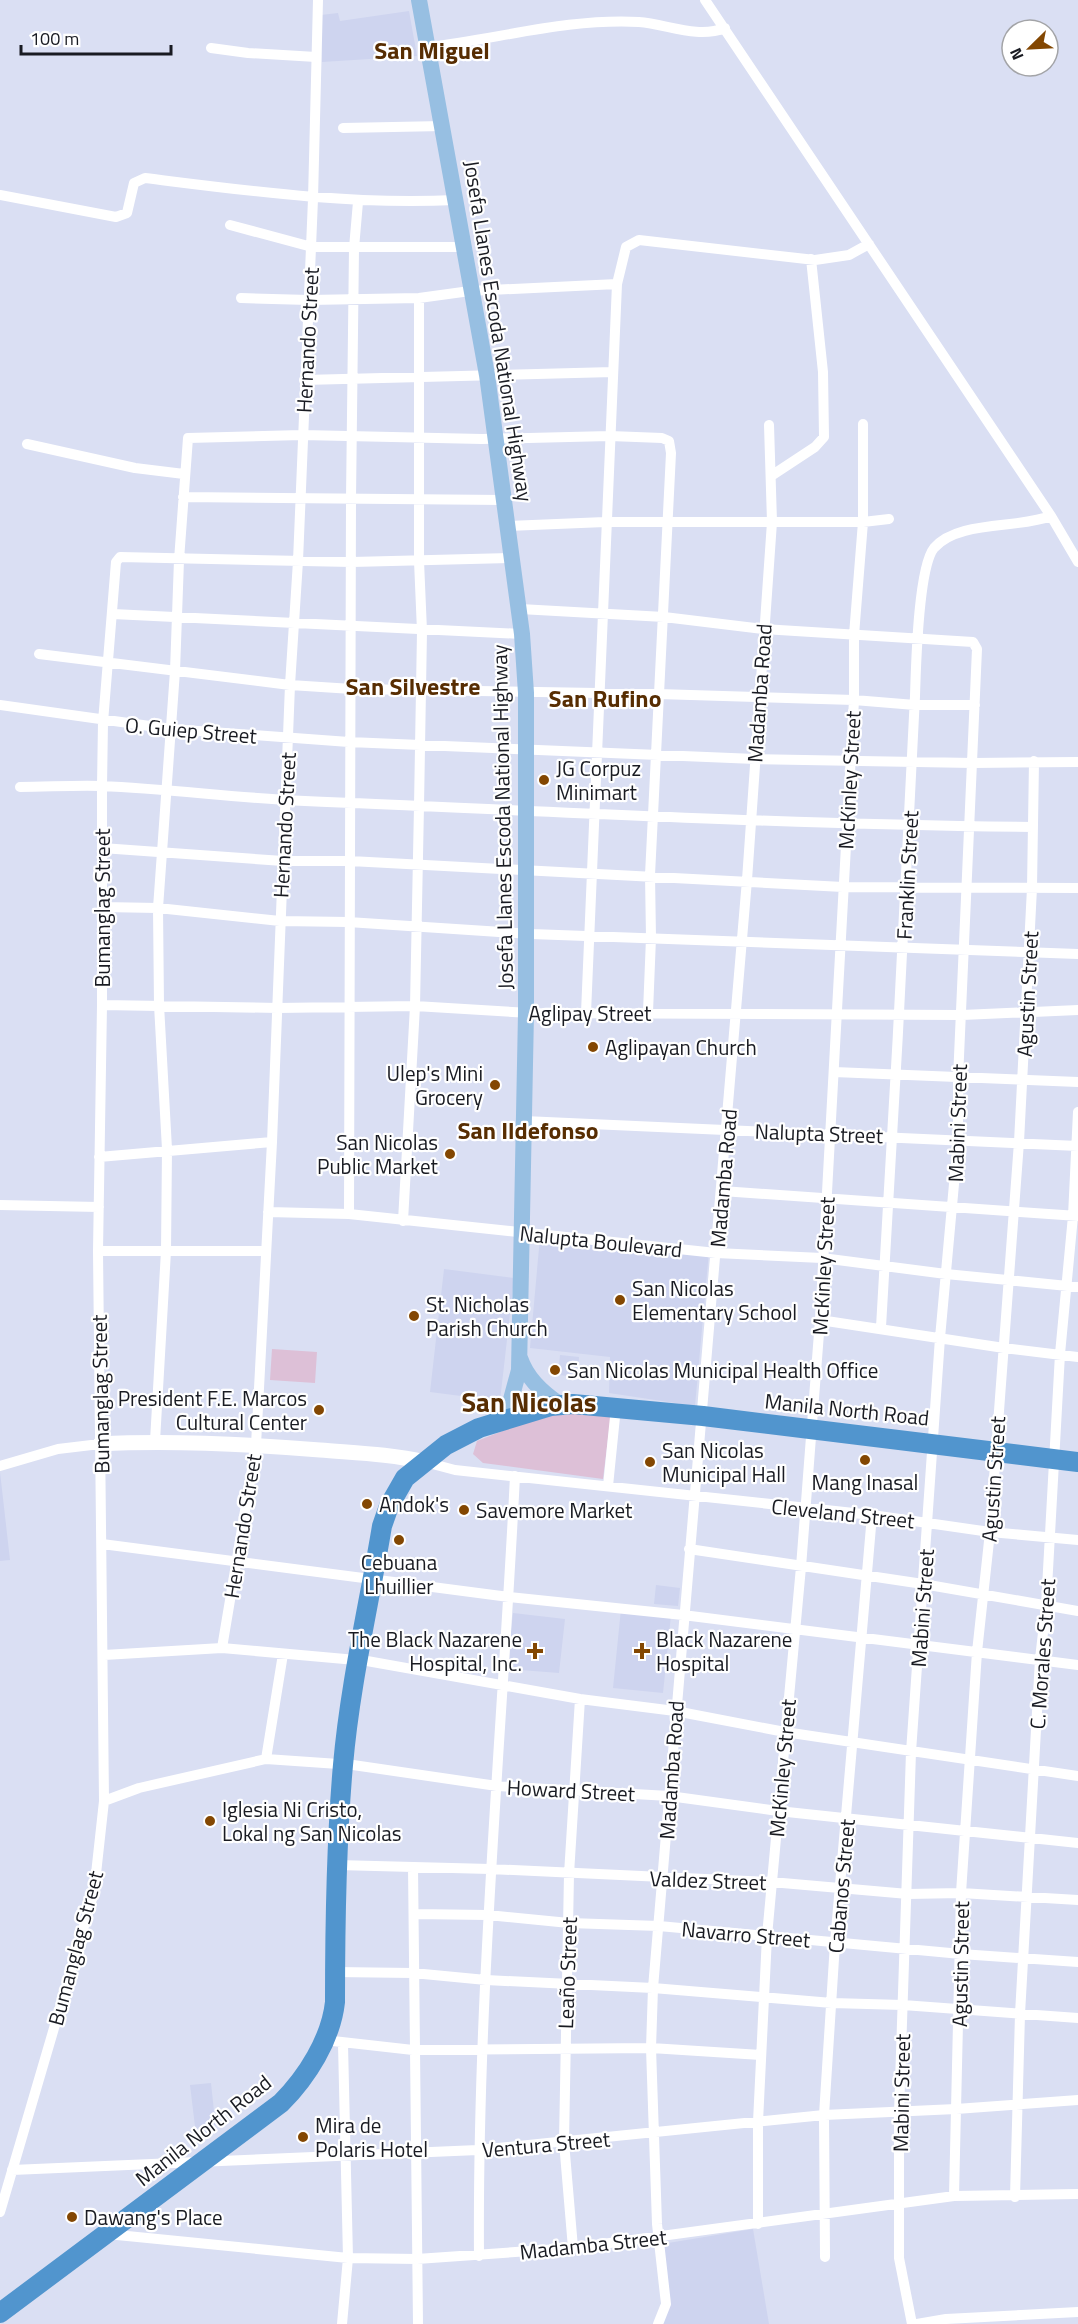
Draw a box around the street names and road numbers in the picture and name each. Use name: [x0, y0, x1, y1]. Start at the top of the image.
street label: Josefa Llanes Escoda National Highway: [456, 158, 542, 504]
street label: Hernando Street: [287, 266, 327, 414]
street label: Madamba Road: [738, 623, 780, 763]
street label: Josefa Llanes Escoda National Highway: [483, 644, 521, 990]
street label: O. Guiep Street: [124, 708, 259, 752]
street label: McKinley Street: [829, 709, 869, 850]
street label: Hernando Street: [264, 751, 304, 899]
street label: Franklin Street: [888, 809, 926, 940]
street label: Bumanglag Street: [86, 828, 118, 988]
street label: Agustin Street: [1008, 930, 1046, 1058]
street label: Aglipay Street: [529, 997, 652, 1029]
street label: Mabini Street: [939, 1063, 975, 1183]
street label: Madamba Road: [701, 1107, 745, 1249]
street label: Nalupta Street: [754, 1115, 884, 1151]
street label: McKinley Street: [803, 1195, 843, 1336]
street label: Nalupta Boulevard: [518, 1217, 684, 1265]
street label: Bumanglag Street: [83, 1314, 117, 1474]
street label: Manila North Road: [763, 1384, 931, 1434]
street label: Agustin Street: [973, 1414, 1013, 1543]
street label: Hernando Street: [215, 1451, 269, 1601]
street label: Cleveland Street: [770, 1490, 917, 1536]
street label: Mabini Street: [902, 1547, 942, 1668]
street label: C. Morales Street: [1021, 1577, 1063, 1730]
street label: McKinley Street: [760, 1697, 804, 1838]
street label: Madamba Road: [650, 1700, 692, 1840]
street label: Howard Street: [506, 1771, 637, 1809]
street label: Cabanos Street: [819, 1817, 863, 1954]
street label: Valdez Street: [649, 1862, 768, 1898]
street label: Bumanglag Street: [39, 1866, 111, 2029]
street label: Agustin Street: [943, 1900, 977, 2027]
street label: Navarro Street: [680, 1912, 812, 1956]
street label: Leaño Street: [549, 1916, 585, 2030]
street label: Mabini Street: [884, 2033, 918, 2152]
street label: Manila North Road: [128, 2067, 278, 2193]
street label: Ventura Street: [481, 2122, 612, 2166]
street label: Madamba Street: [518, 2220, 669, 2268]

